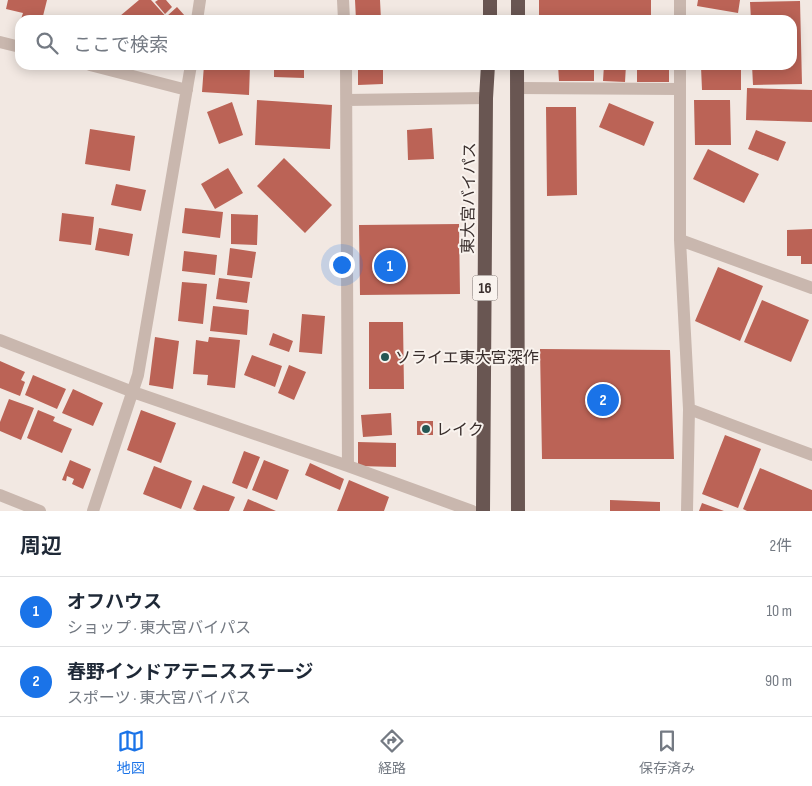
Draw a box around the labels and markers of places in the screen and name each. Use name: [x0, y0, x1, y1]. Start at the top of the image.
pin: 1: [374, 247, 406, 285]
place label: ソライエ東大宮深作: [395, 349, 539, 368]
marker: ソライエ東大宮深作: [379, 351, 391, 363]
pin: 2: [587, 381, 619, 419]
place label: レイク: [436, 421, 484, 440]
marker: レイク: [420, 423, 432, 435]

